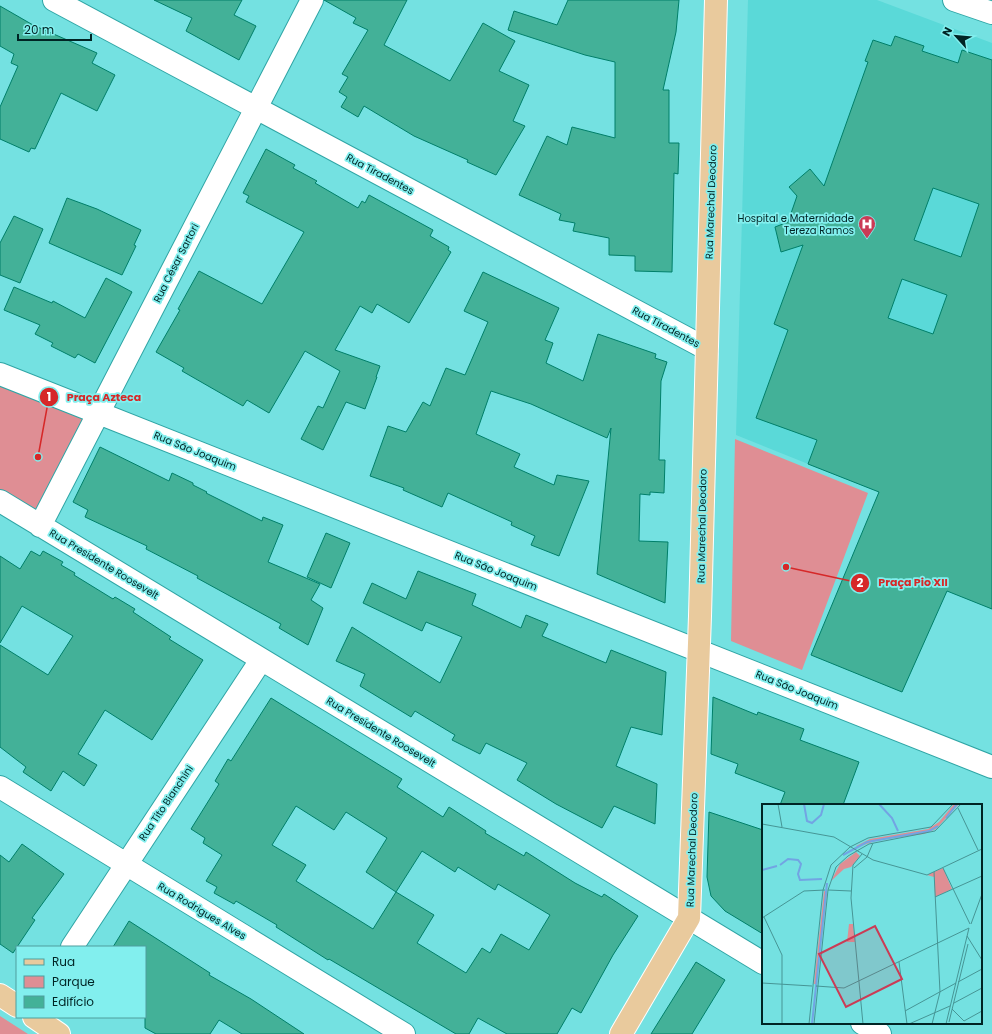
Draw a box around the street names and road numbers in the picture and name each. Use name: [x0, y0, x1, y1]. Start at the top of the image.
street label: Rua Marechal Deodoro: [702, 145, 720, 259]
street label: Rua Tiradentes: [343, 150, 417, 198]
street label: Rua César Sartori: [150, 221, 202, 305]
street label: Rua Tiradentes: [629, 303, 703, 351]
street label: Rua São Joaquim: [151, 428, 239, 474]
street label: Rua Marechal Deodoro: [694, 469, 710, 583]
street label: Rua Presidente Roosevelt: [46, 525, 162, 603]
street label: Rua São Joaquim: [452, 548, 540, 594]
street label: Rua São Joaquim: [753, 667, 841, 713]
street label: Rua Presidente Roosevelt: [323, 693, 439, 771]
street label: Rua Tito Bianchini: [135, 762, 197, 844]
street label: Rua Marechal Deodoro: [683, 793, 701, 907]
street label: Rua Rodrigues Alves: [155, 879, 249, 943]

